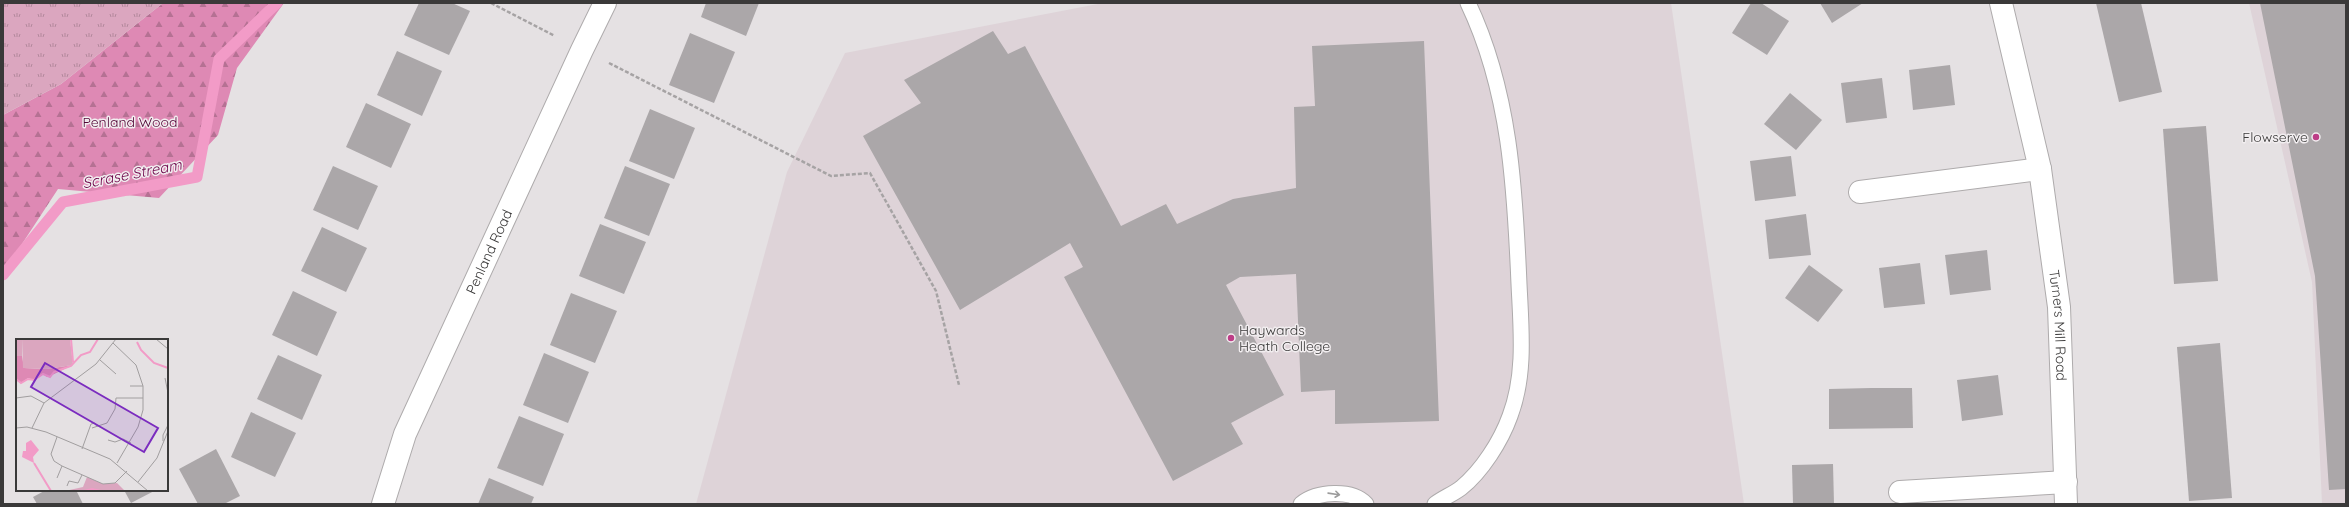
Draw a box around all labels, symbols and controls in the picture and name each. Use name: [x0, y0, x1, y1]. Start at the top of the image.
park label: Penland Wood: [82, 113, 178, 131]
place label: Flowserve: [2242, 128, 2308, 146]
marker: Flowserve: [2311, 132, 2321, 142]
water label: Scrase Stream: [81, 155, 183, 192]
street label: Penland Road: [462, 207, 516, 297]
street label: Turners Mill Road: [2045, 269, 2071, 381]
place label: Haywards Heath College: [1239, 321, 1330, 355]
marker: Haywards Heath College: [1226, 333, 1236, 343]
inset map: [16, 339, 168, 491]
one-way arrow: [1327, 490, 1340, 498]

